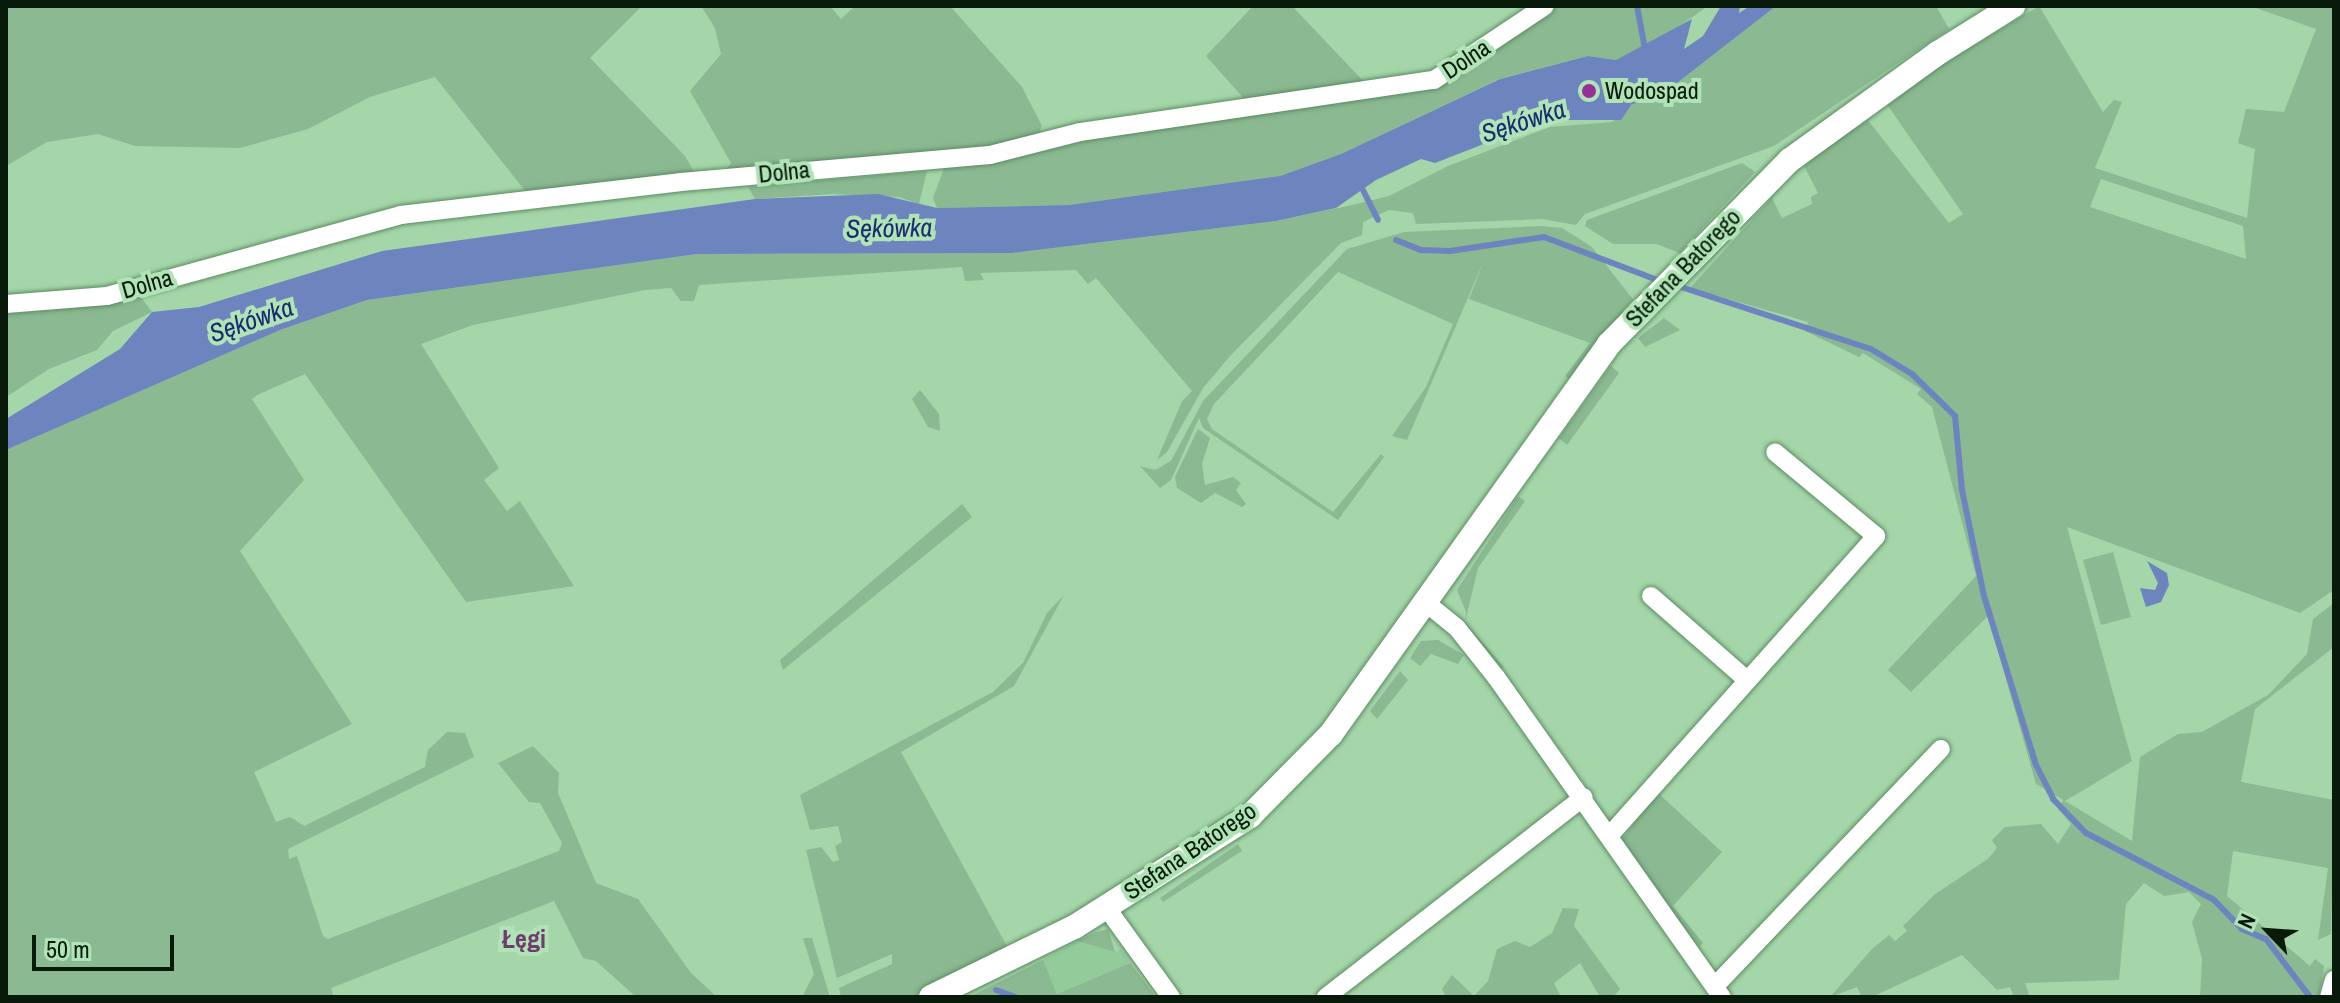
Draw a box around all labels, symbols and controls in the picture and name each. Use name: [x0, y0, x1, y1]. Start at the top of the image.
street label: Dolna: [1437, 33, 1495, 85]
place label: Wodospad: [1605, 77, 1699, 105]
marker: Wodospad: [1580, 82, 1598, 100]
water label: Sękówka: [1477, 93, 1569, 149]
street label: Dolna: [757, 155, 811, 189]
street label: Stefana Batorego: [1619, 203, 1747, 333]
water label: Sękówka: [845, 212, 933, 244]
street label: Dolna: [118, 263, 176, 305]
water label: Sękówka: [205, 291, 297, 349]
street label: Stefana Batorego: [1118, 796, 1262, 906]
north arrow: [2228, 891, 2308, 971]
text: N: [2230, 909, 2263, 933]
scale bar: [36, 919, 178, 969]
district label: Łęgi: [502, 923, 546, 955]
text: 50 m: [46, 933, 90, 965]

